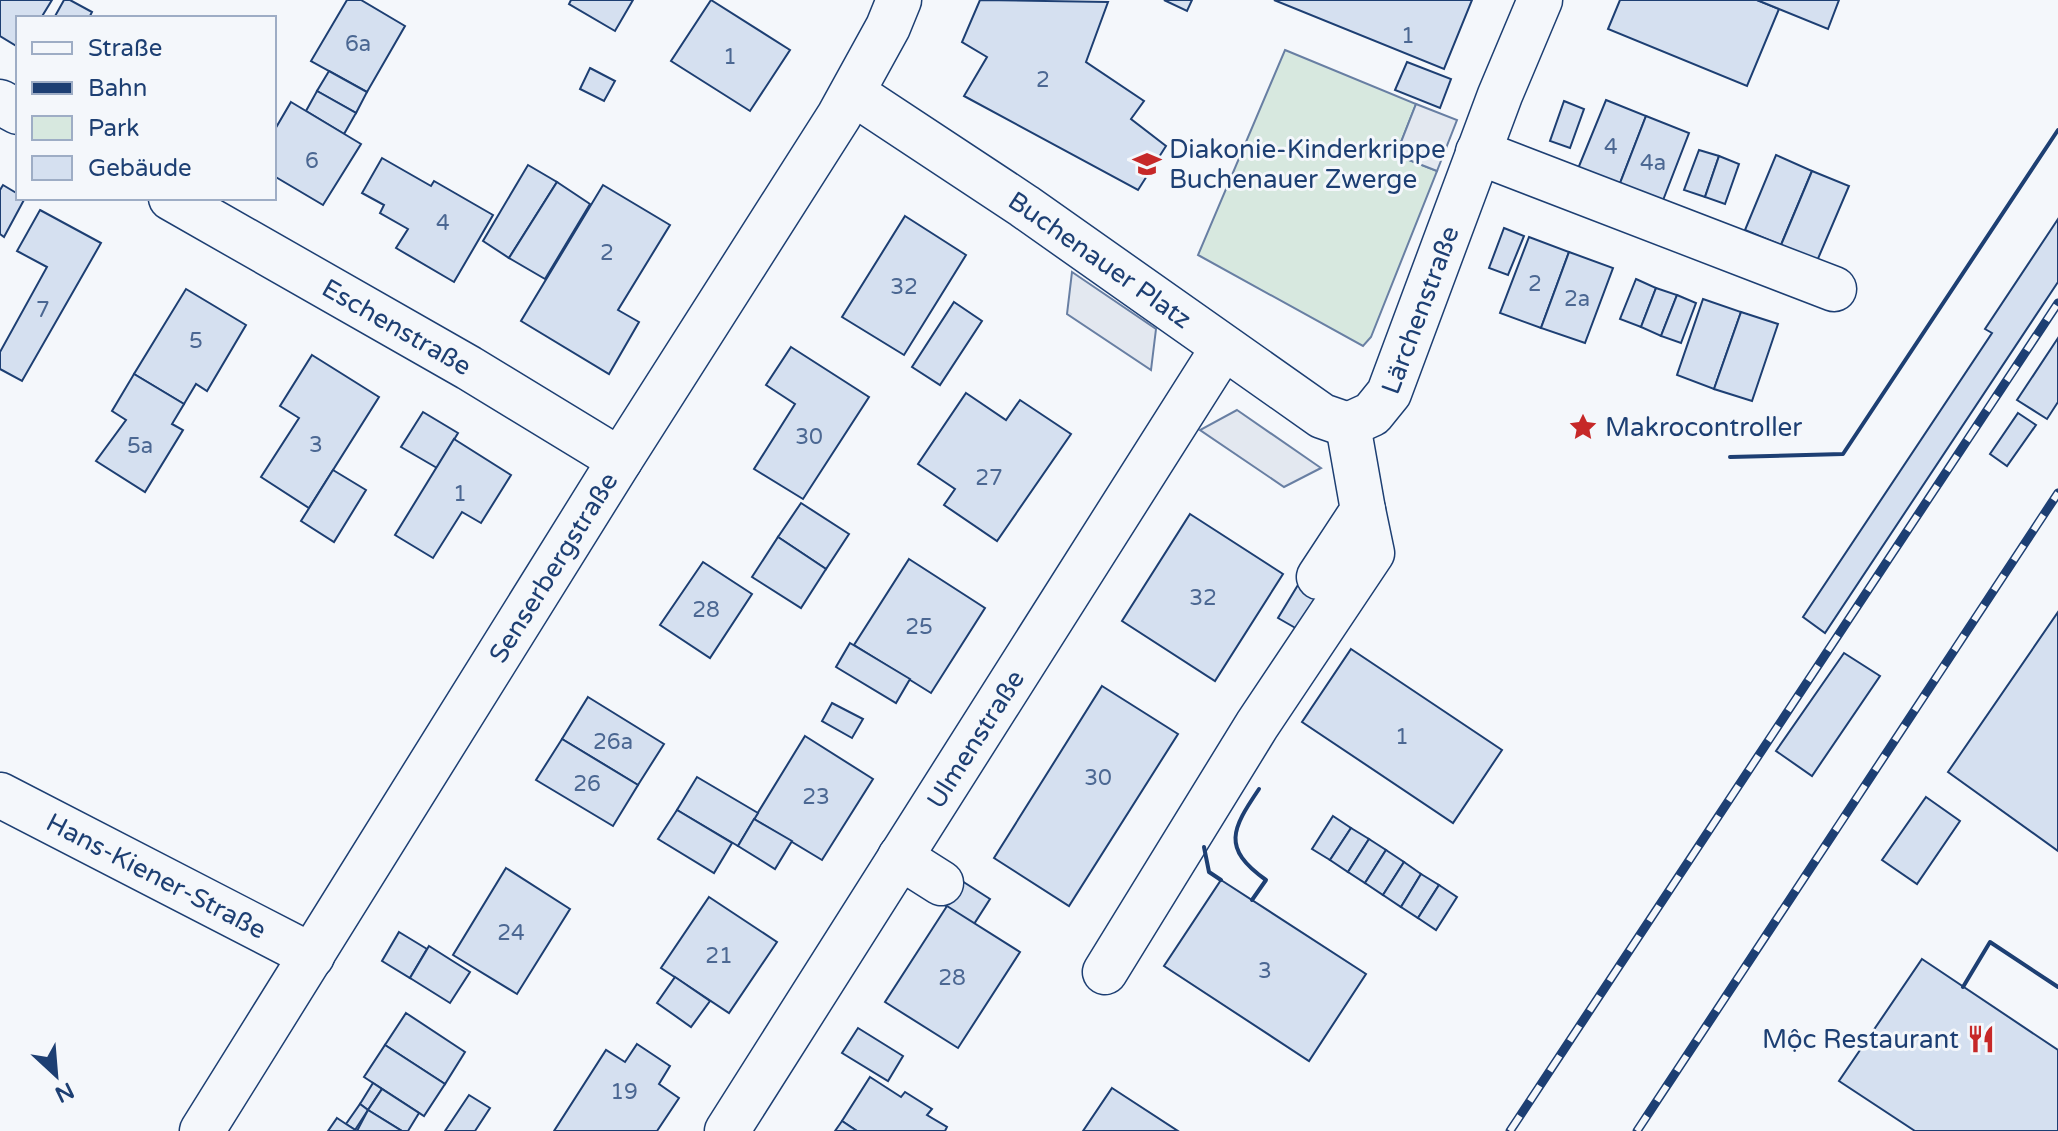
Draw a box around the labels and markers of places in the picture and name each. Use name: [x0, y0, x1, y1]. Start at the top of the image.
place label: Diakonie-Kinderkrippe Buchenauer Zwerge: [1169, 134, 1446, 195]
school or university icon: Diakonie-Kinderkrippe Buchenauer Zwerge: [1132, 149, 1162, 179]
place icon: Makrocontroller: [1568, 412, 1598, 442]
place label: Makrocontroller: [1605, 412, 1802, 443]
place label: Mộc Restaurant: [1762, 1024, 1959, 1055]
restaurant icon: Mộc Restaurant: [1966, 1024, 1996, 1054]

